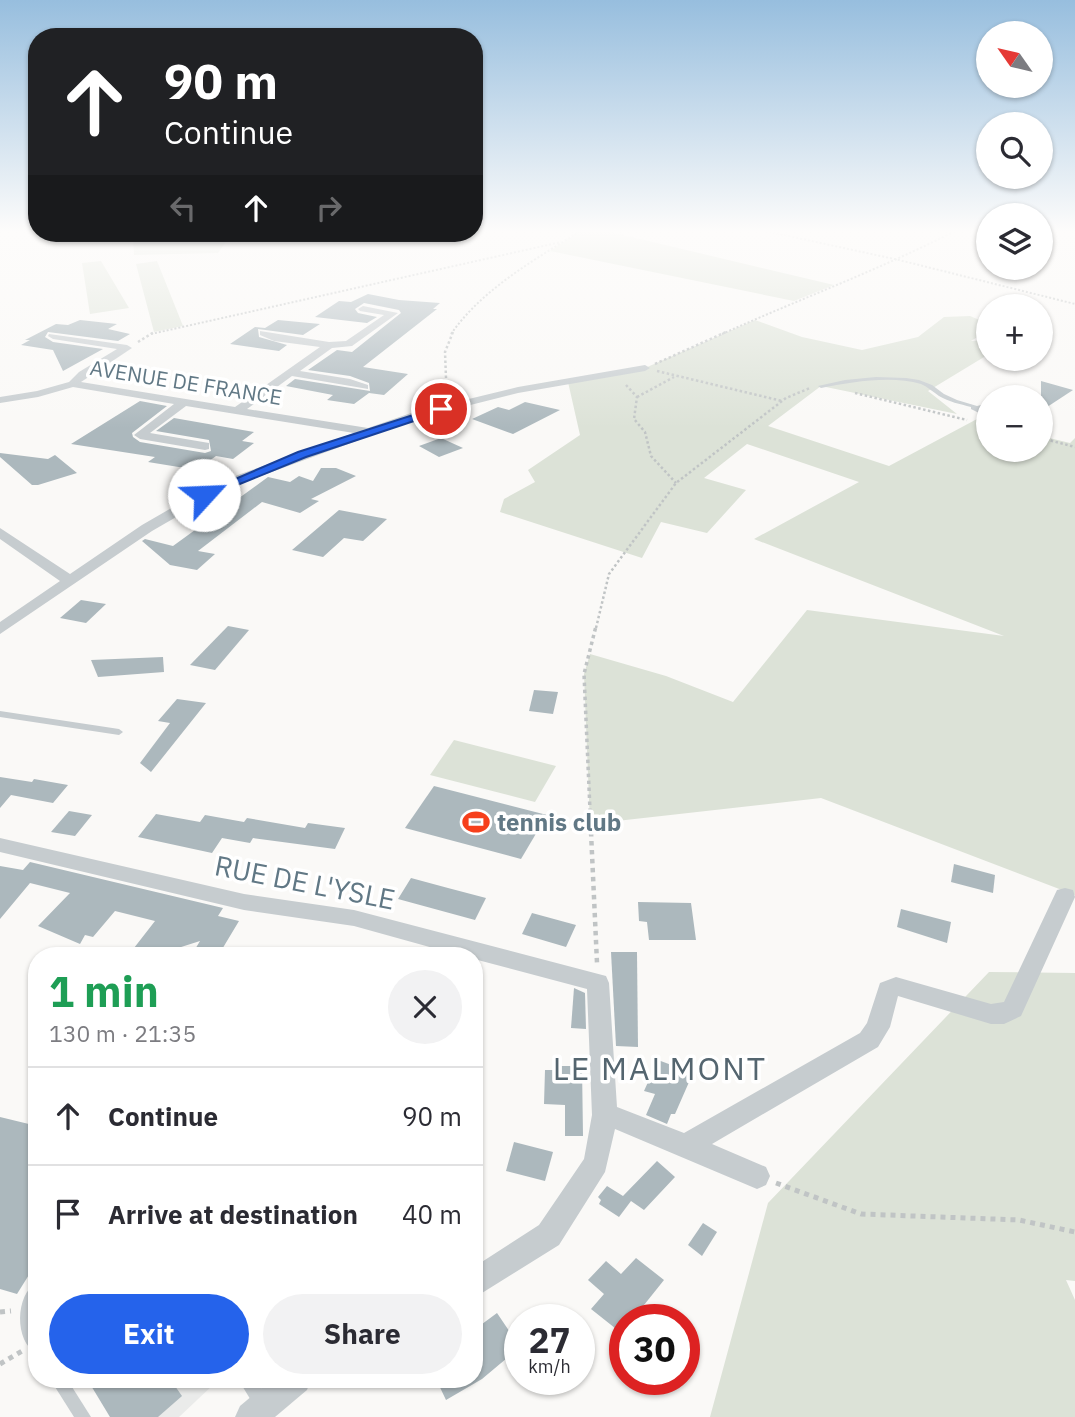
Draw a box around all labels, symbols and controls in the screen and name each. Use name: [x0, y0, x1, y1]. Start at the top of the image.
north arrow: [976, 21, 1054, 98]
map controls: [976, 21, 1053, 462]
text: 90 m: [164, 49, 278, 112]
icon: ahead: [49, 56, 140, 147]
text: Continue: [164, 111, 293, 153]
button: search: [976, 112, 1053, 189]
icon: left: [164, 189, 202, 227]
icon: ahead: [237, 189, 275, 227]
icon: right: [310, 189, 348, 227]
button: layers: [976, 203, 1053, 280]
button: +: [976, 294, 1053, 371]
street label: AVENUE DE FRANCE: [88, 353, 284, 411]
pin: [411, 379, 471, 439]
button: −: [976, 385, 1053, 462]
icon: arrive: [422, 390, 460, 428]
position arrow: [167, 458, 241, 532]
place label: tennis club: [497, 806, 621, 838]
sports icon: tennis club: [461, 807, 491, 837]
street label: RUE DE L'YSLE: [212, 846, 398, 918]
text: 1 min: [49, 964, 159, 1019]
button: close: [388, 970, 462, 1044]
text: 130 m · 21:35: [49, 1018, 196, 1048]
district label: LE MALMONT: [553, 1047, 767, 1089]
icon: ahead: [49, 1097, 87, 1135]
text: Continue: [108, 1099, 218, 1133]
text: 90 m: [402, 1099, 462, 1133]
icon: arrive: [49, 1195, 87, 1233]
text: Arrive at destination: [108, 1197, 358, 1231]
text: 40 m: [402, 1197, 462, 1231]
button: Exit: [49, 1294, 249, 1374]
button: Share: [263, 1294, 462, 1374]
speed limit sign: 30: [609, 1304, 700, 1395]
text: 27: [528, 1317, 571, 1363]
text: km/h: [528, 1355, 571, 1378]

